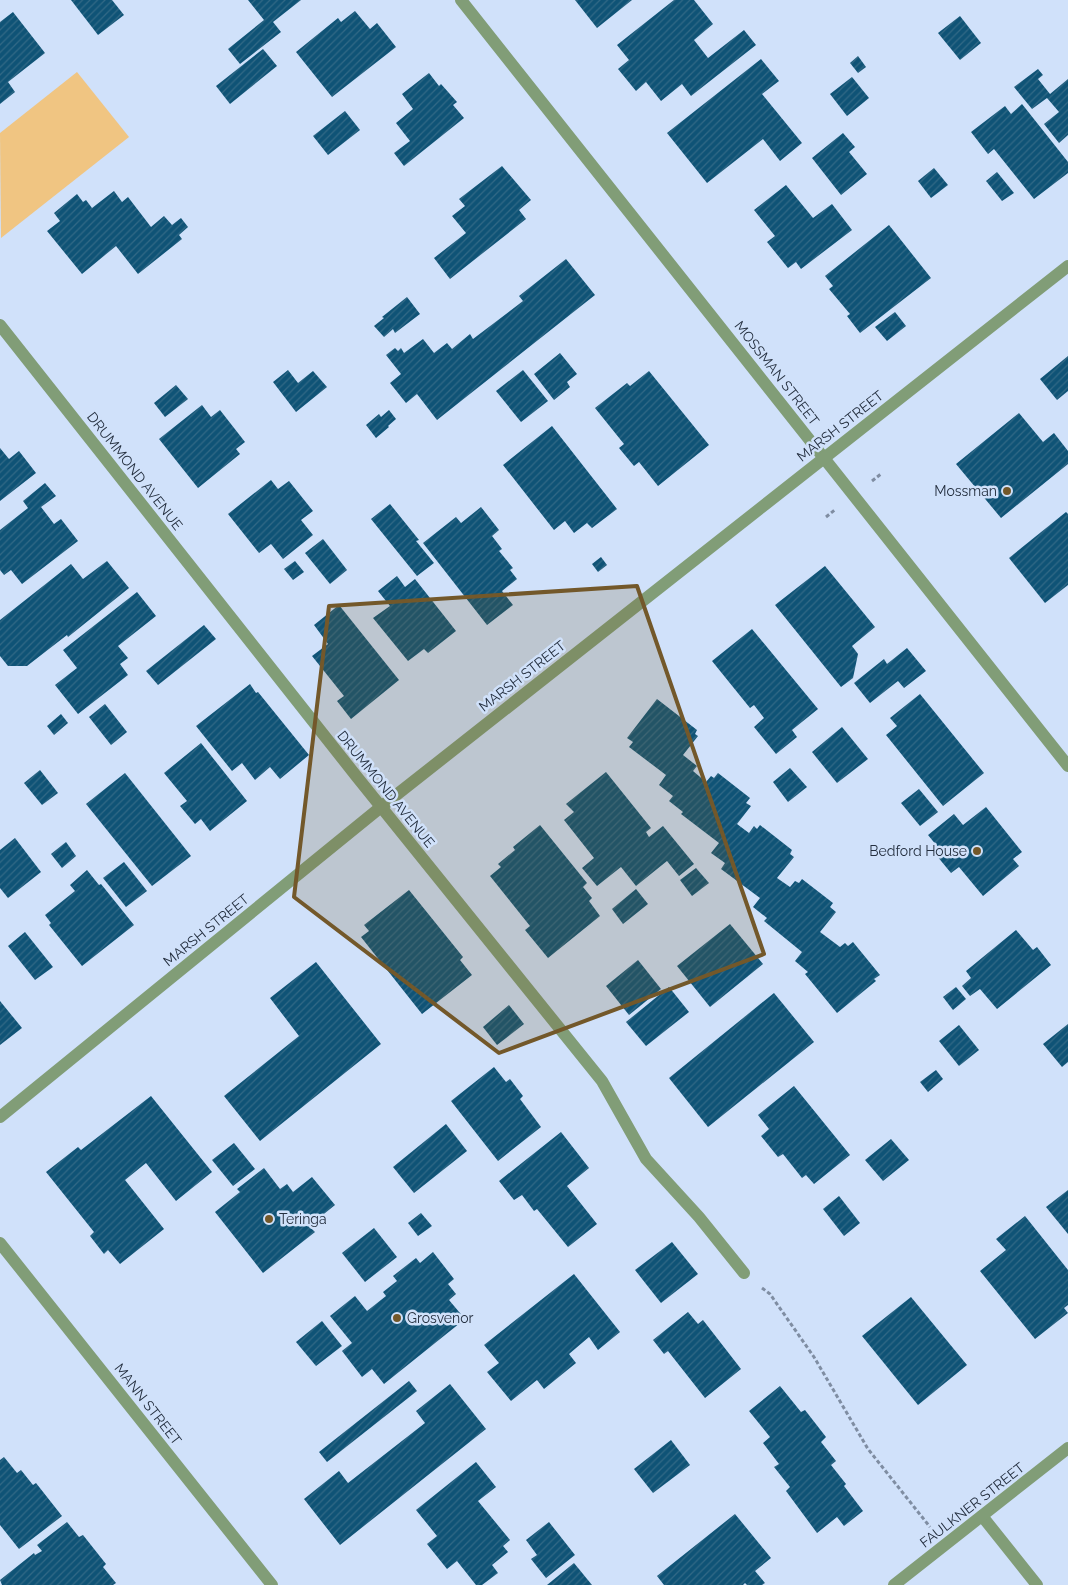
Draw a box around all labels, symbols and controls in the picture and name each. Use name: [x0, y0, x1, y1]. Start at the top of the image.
street label: MOSSMAN STREET: [731, 318, 823, 429]
street label: MARSH STREET: [794, 387, 887, 465]
street label: DRUMMOND AVENUE: [84, 409, 186, 533]
place label: Mossman: [934, 483, 997, 499]
marker: Mossman: [1001, 485, 1013, 497]
street label: MARSH STREET: [476, 637, 569, 715]
street label: DRUMMOND AVENUE: [334, 727, 438, 851]
place label: Bedford House: [869, 843, 967, 859]
marker: Bedford House: [971, 845, 983, 857]
street label: MARSH STREET: [160, 890, 252, 969]
place label: Teringa: [279, 1211, 327, 1227]
marker: Teringa: [263, 1213, 275, 1225]
place label: Grosvenor: [407, 1310, 474, 1326]
marker: Grosvenor: [391, 1312, 403, 1324]
street label: MANN STREET: [111, 1360, 185, 1448]
street label: FAULKNER STREET: [917, 1459, 1028, 1551]

